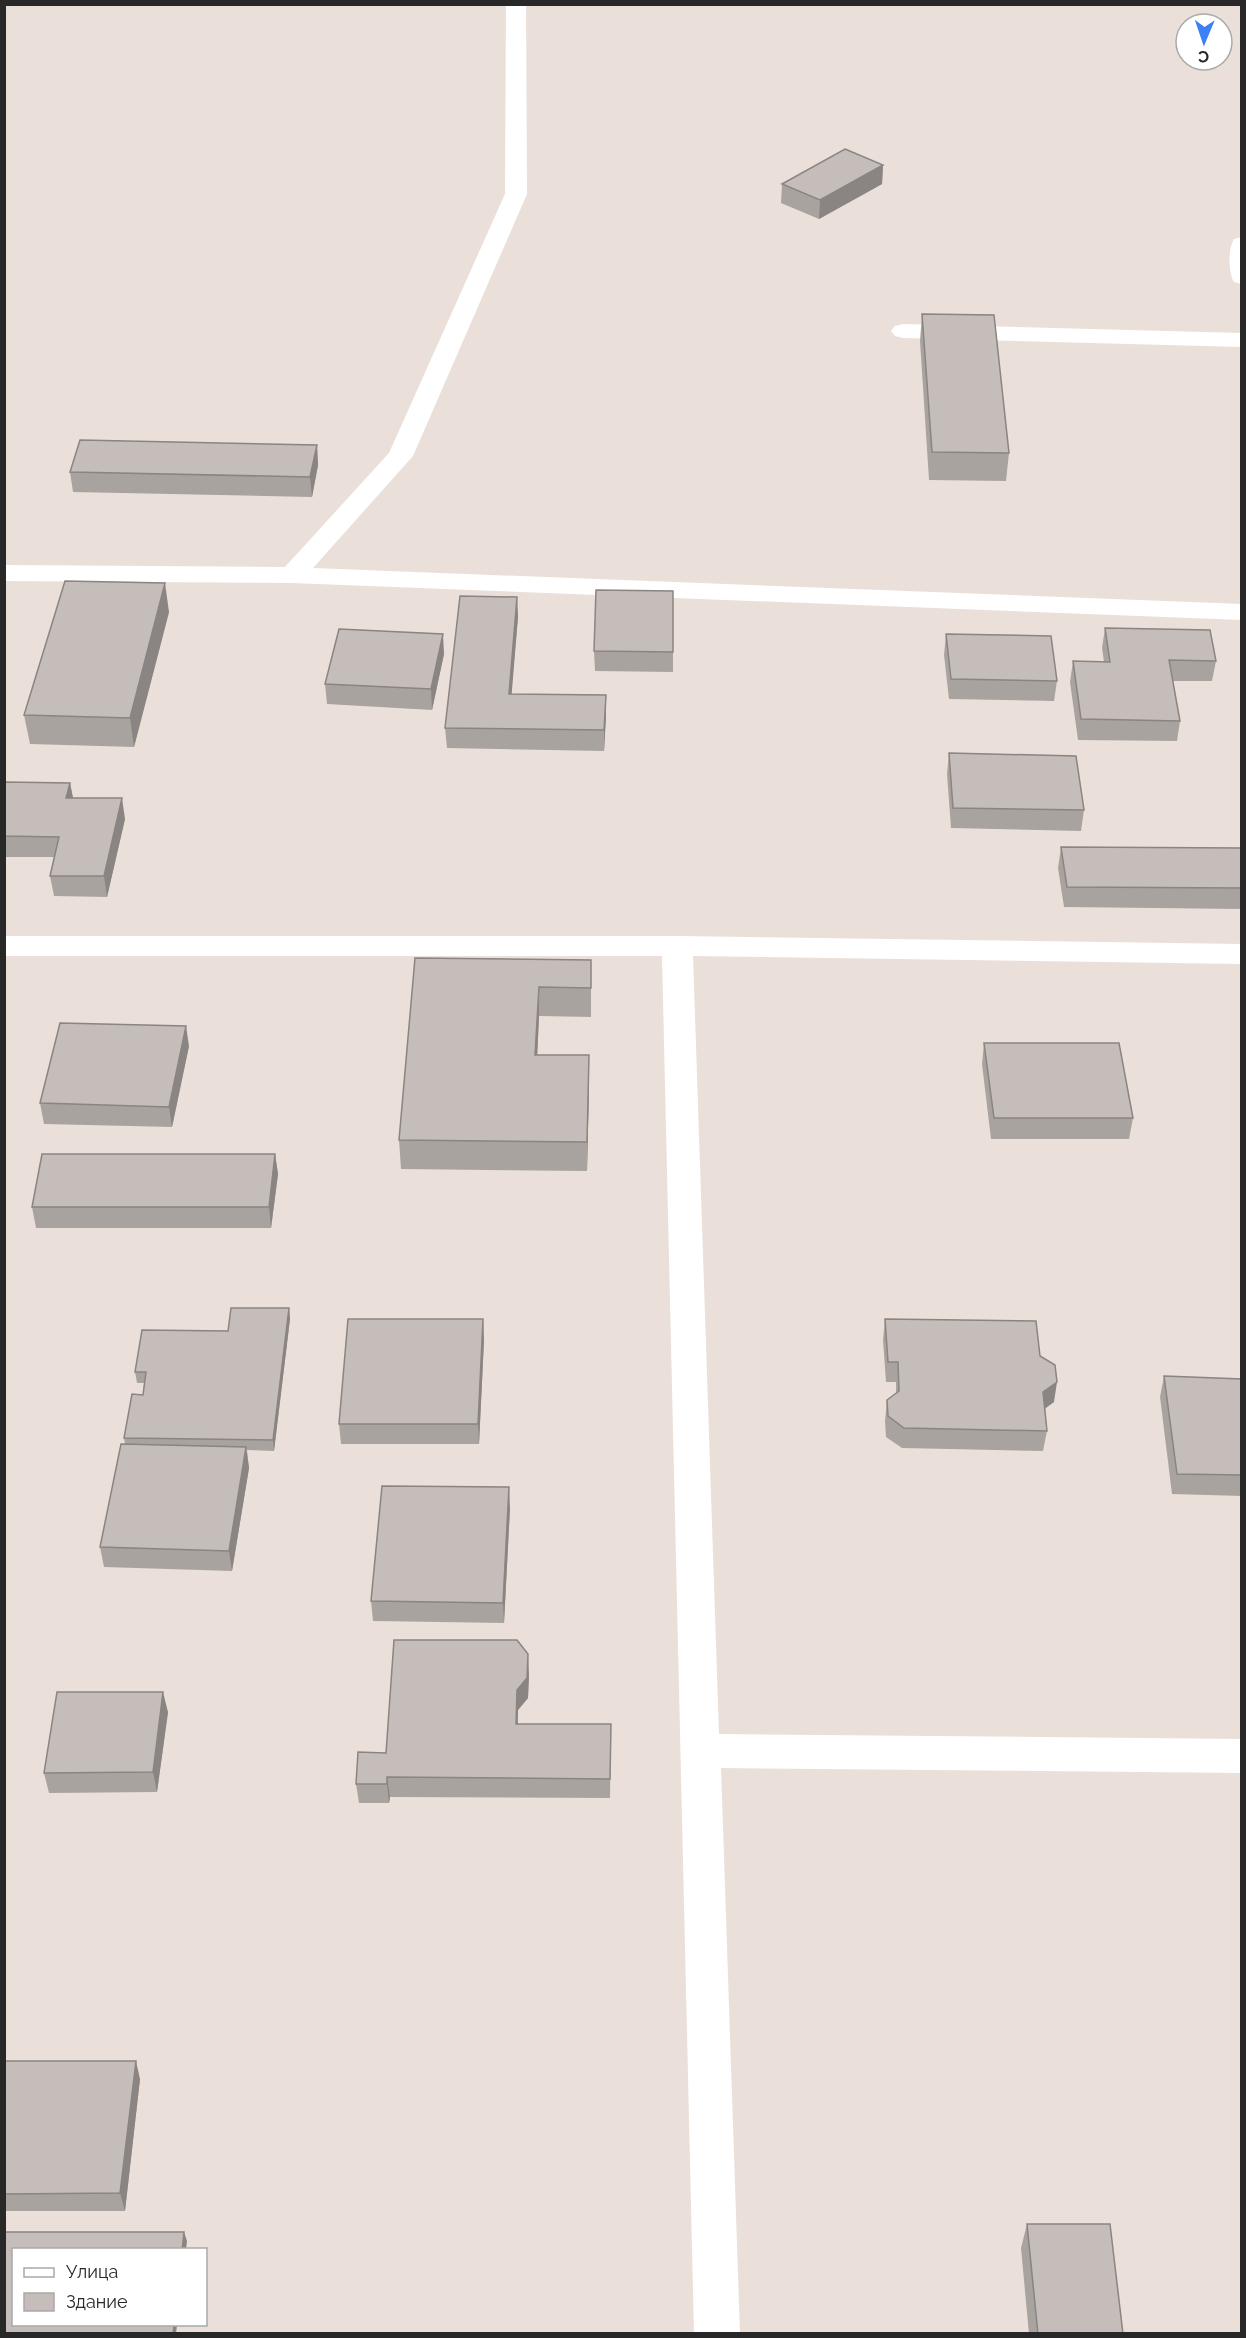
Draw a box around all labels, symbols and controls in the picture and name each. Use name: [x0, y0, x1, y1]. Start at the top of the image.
north arrow: [1174, 12, 1234, 72]
text: С: [1198, 47, 1209, 66]
legend: [12, 2248, 207, 2326]
text: Улица: [66, 2261, 118, 2282]
text: Здание: [66, 2291, 128, 2312]

